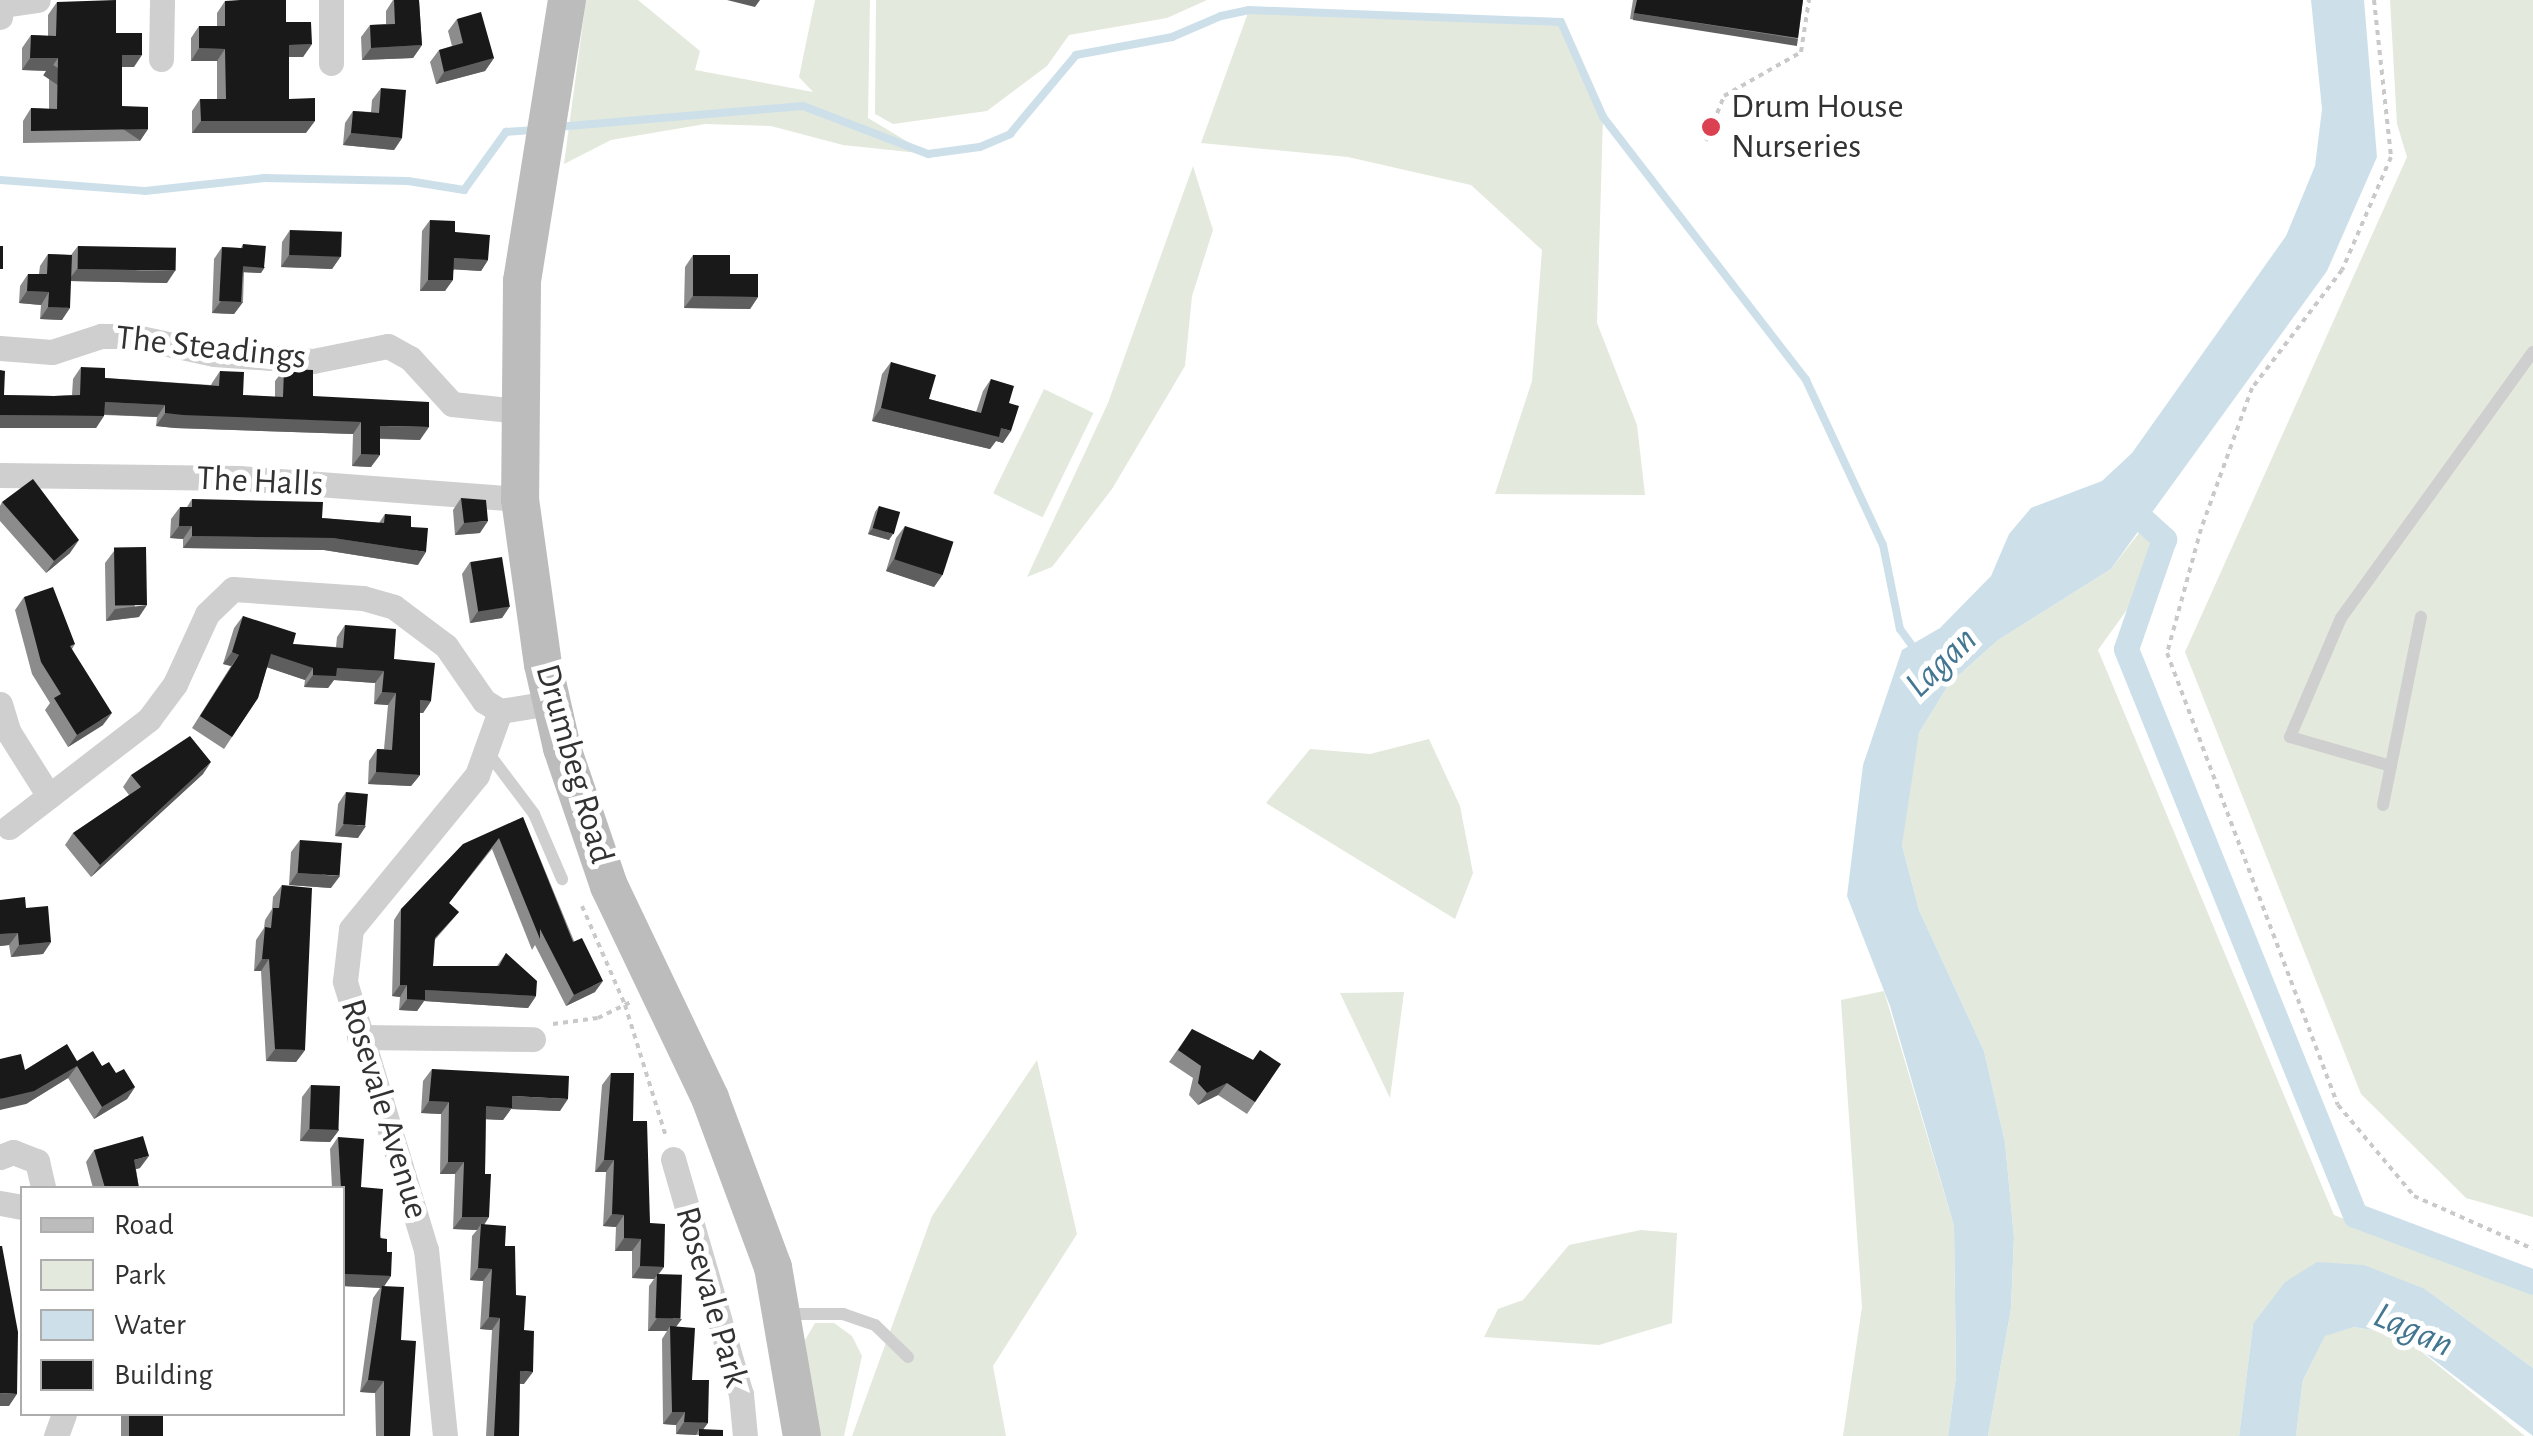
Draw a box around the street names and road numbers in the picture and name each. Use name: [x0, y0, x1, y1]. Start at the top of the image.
street label: The Steadings: [114, 317, 308, 379]
street label: The Halls: [196, 458, 324, 506]
street label: Drumbeg Road: [525, 659, 623, 869]
street label: Rosevale Avenue: [331, 994, 437, 1224]
street label: Rosevale Park: [665, 1202, 757, 1392]

